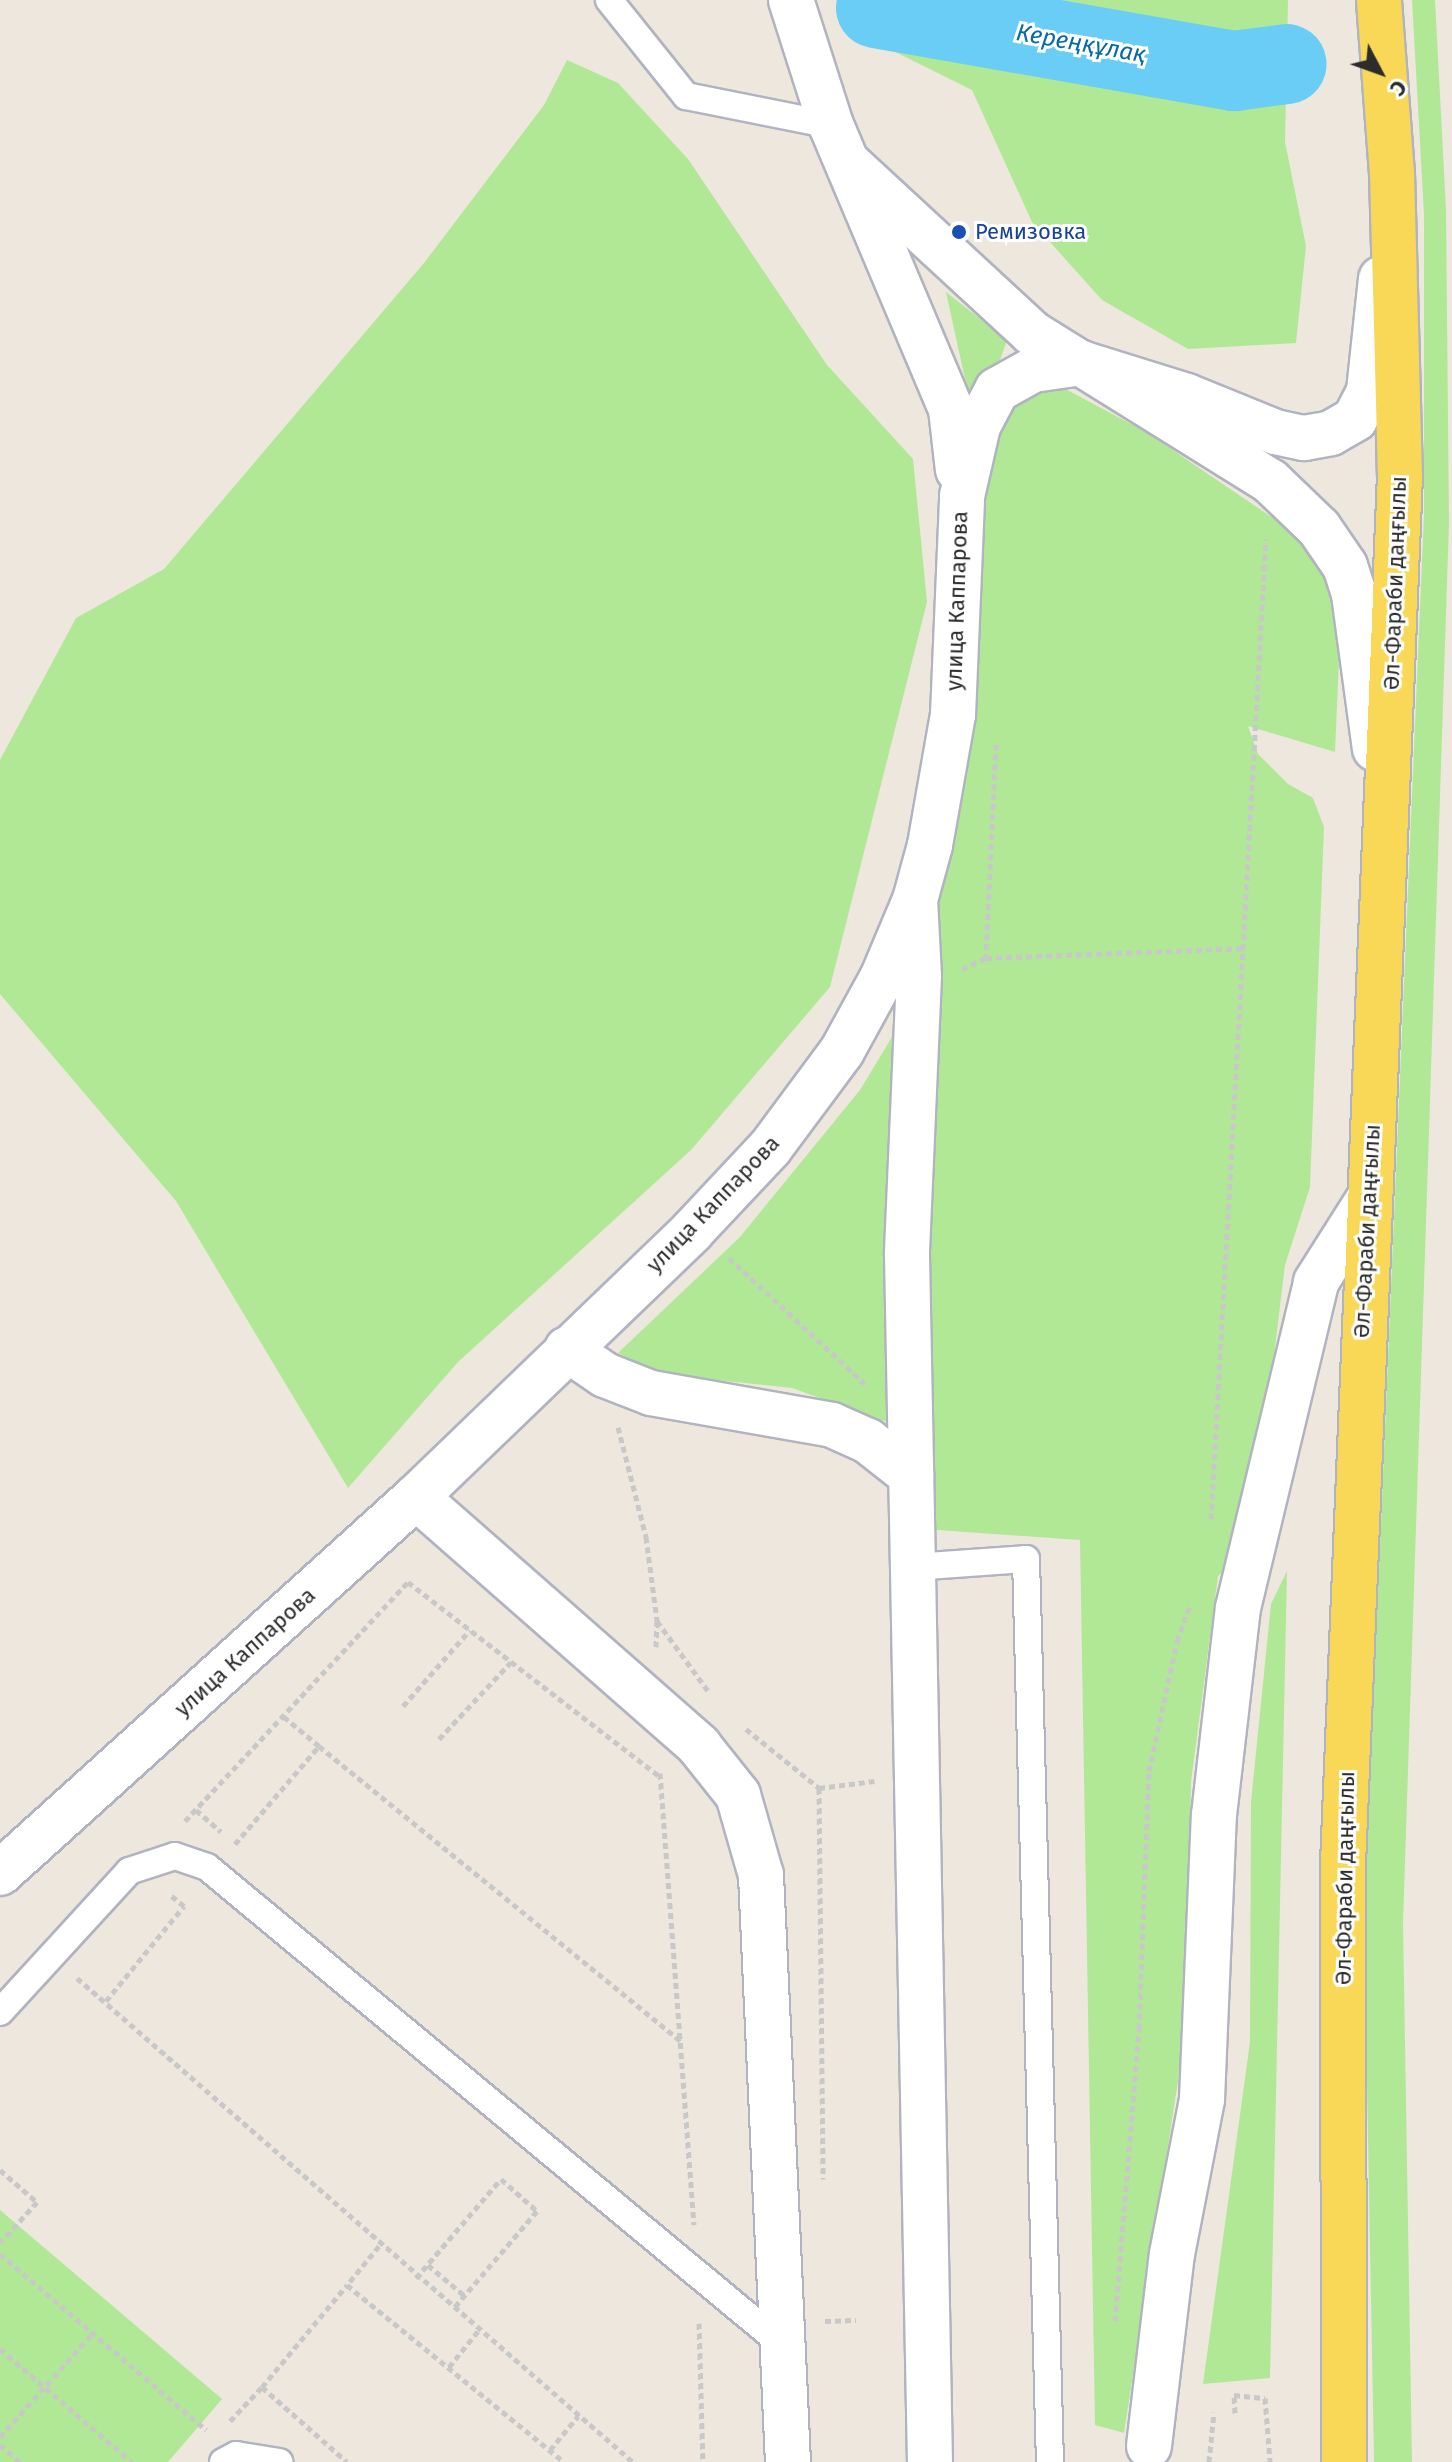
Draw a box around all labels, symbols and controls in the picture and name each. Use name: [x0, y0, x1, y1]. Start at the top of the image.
water label: Кереңқұлақ: [1014, 18, 1148, 70]
north arrow: [1340, 32, 1420, 112]
text: С: [1384, 74, 1413, 102]
place label: Ремизовка: [975, 219, 1086, 245]
marker: Ремизовка: [950, 223, 968, 241]
street label: Әл-Фараби даңғылы: [1378, 476, 1412, 690]
street label: улица Каппарова: [941, 511, 973, 691]
street label: Әл-Фараби даңғылы: [1348, 1123, 1386, 1339]
street label: улица Каппарова: [641, 1130, 785, 1278]
street label: улица Каппарова: [169, 1582, 321, 1722]
street label: Әл-Фараби даңғылы: [1330, 1771, 1360, 1985]

